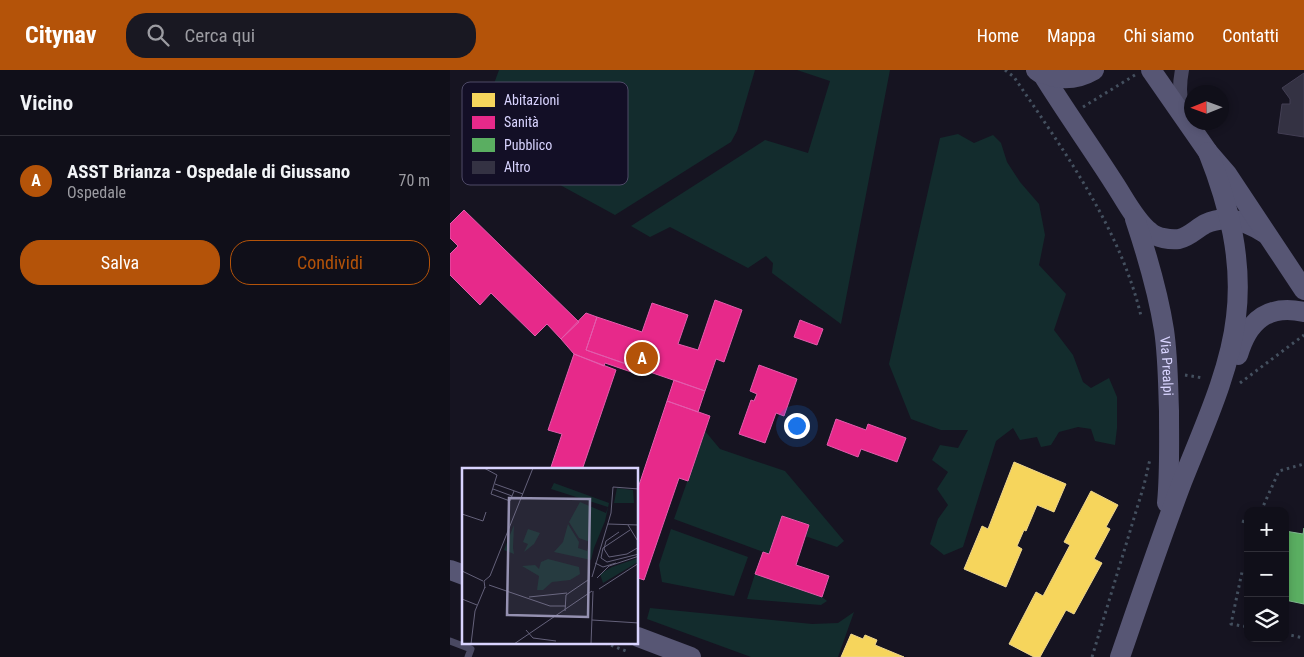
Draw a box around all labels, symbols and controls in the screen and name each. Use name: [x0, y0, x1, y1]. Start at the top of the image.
search box: [126, 13, 476, 58]
text: Citynav: [25, 21, 96, 49]
icon: search: [144, 21, 172, 49]
text: Cerca qui: [184, 24, 255, 47]
text: Home: [977, 25, 1019, 46]
text: Mappa: [1047, 25, 1096, 46]
text: Chi siamo: [1124, 25, 1194, 46]
text: Contatti: [1222, 25, 1279, 46]
legend: [462, 82, 628, 185]
north arrow: [1184, 85, 1229, 130]
text: Vicino: [20, 91, 73, 115]
text: Abitazioni: [504, 92, 559, 108]
text: Sanità: [504, 114, 539, 130]
text: Pubblico: [504, 137, 552, 153]
text: Altro: [504, 159, 531, 175]
text: ASST Brianza - Ospedale di Giussano: [67, 160, 350, 183]
text: A: [31, 171, 41, 190]
text: 70 m: [398, 171, 430, 190]
text: Ospedale: [67, 183, 126, 202]
button: Salva: [20, 240, 220, 285]
button: Condividi: [230, 240, 430, 285]
street label: Via Prealpi: [1157, 335, 1177, 396]
pin: A: [626, 339, 658, 377]
your location: [784, 413, 810, 439]
inset map: [462, 468, 639, 644]
map controls: [1244, 507, 1289, 642]
button: +: [1244, 507, 1289, 552]
button: −: [1244, 552, 1289, 597]
button: layers: [1244, 597, 1289, 642]

